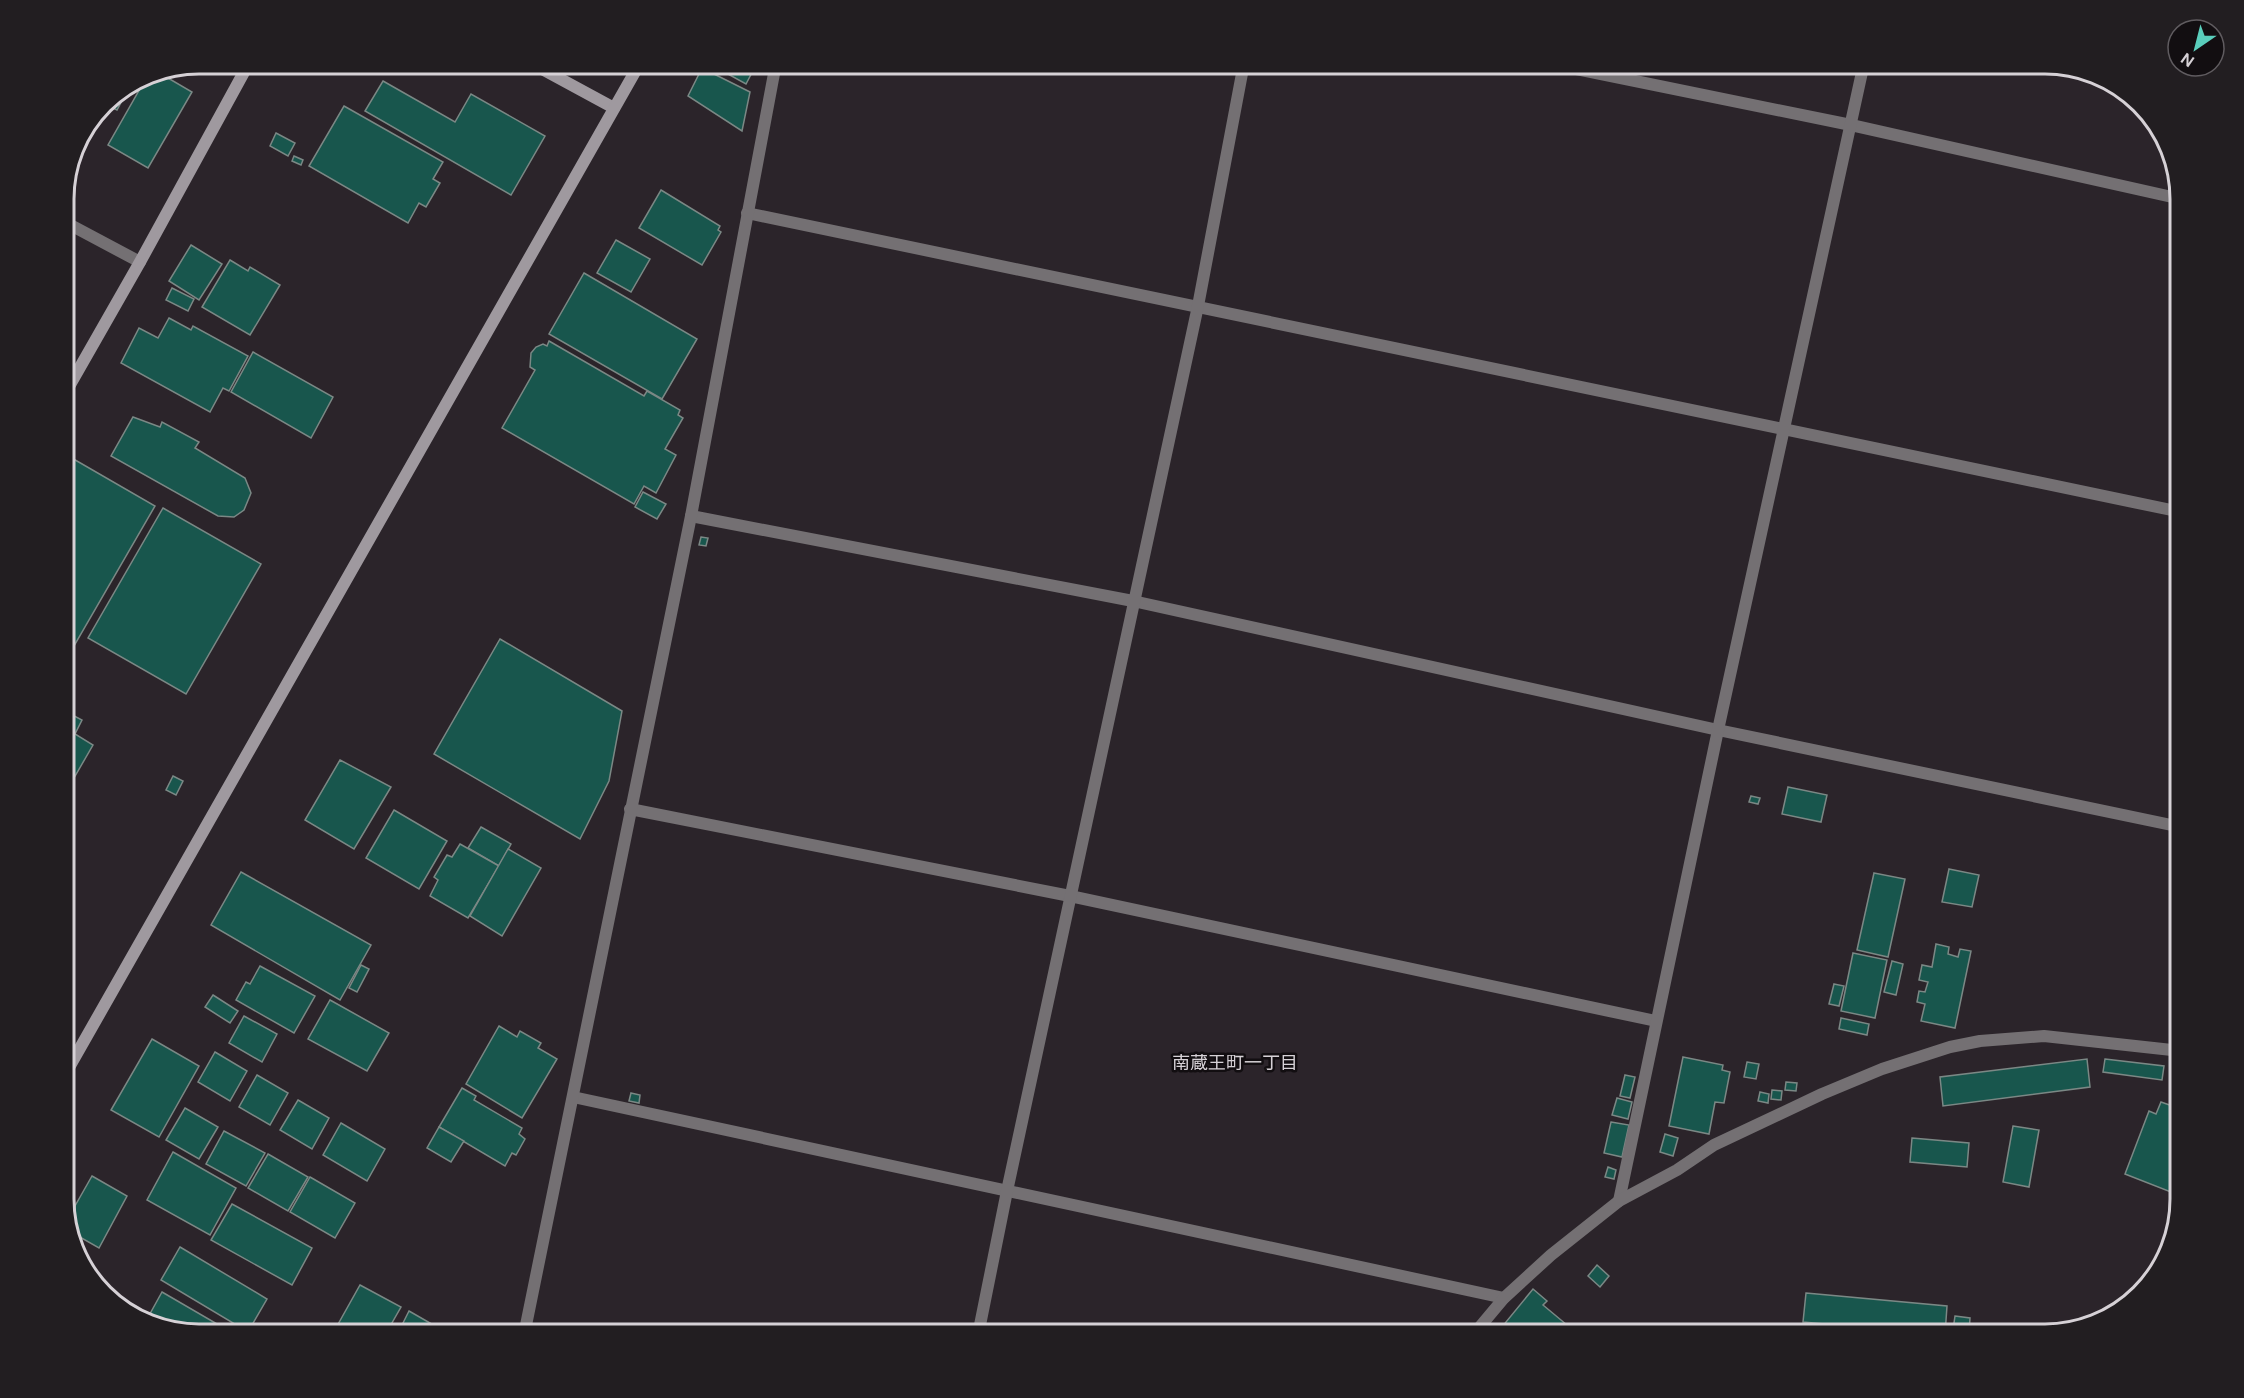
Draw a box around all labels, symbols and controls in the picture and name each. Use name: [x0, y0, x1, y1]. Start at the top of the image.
north arrow: [2166, 18, 2226, 78]
text: N: [2177, 48, 2198, 72]
district label: 南蔵王町一丁目: [1172, 1051, 1298, 1075]

